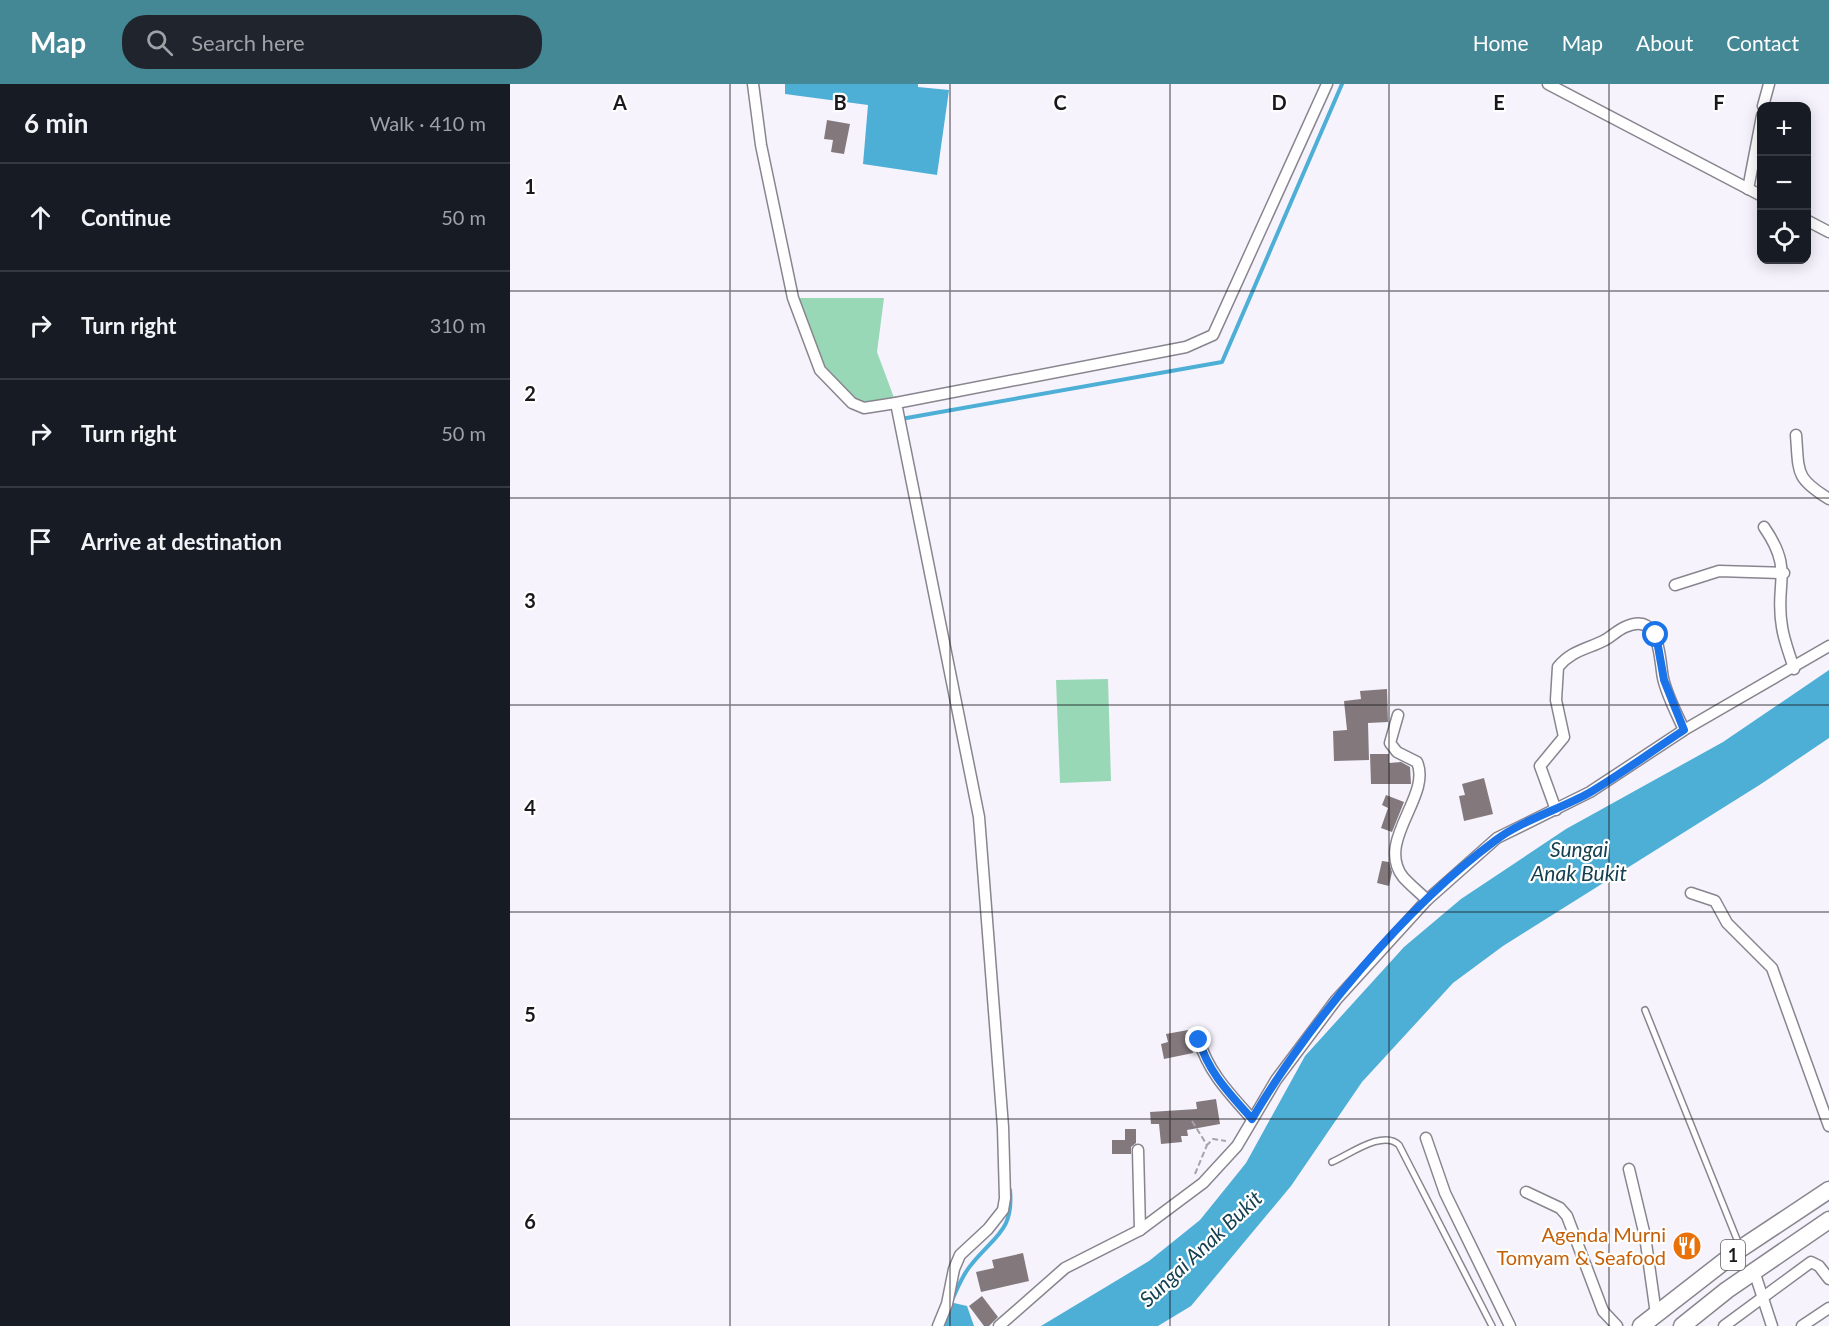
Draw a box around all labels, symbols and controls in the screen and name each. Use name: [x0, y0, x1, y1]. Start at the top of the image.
search box: [122, 15, 542, 69]
text: Map: [30, 25, 86, 59]
icon: search: [143, 26, 176, 59]
text: Search here: [191, 29, 305, 56]
text: Home: [1473, 30, 1529, 55]
text: Map: [1562, 30, 1603, 55]
text: About: [1636, 30, 1693, 55]
text: Contact: [1726, 30, 1799, 55]
text: A: [612, 90, 627, 114]
text: B: [833, 90, 847, 114]
text: C: [1053, 90, 1067, 114]
text: D: [1271, 90, 1287, 114]
text: E: [1493, 90, 1505, 114]
text: F: [1713, 90, 1725, 114]
map controls: [1757, 102, 1811, 264]
button: +: [1757, 102, 1811, 156]
text: 6 min: [24, 107, 88, 139]
text: Walk · 410 m: [370, 111, 486, 135]
button: −: [1757, 156, 1811, 210]
text: 1: [524, 174, 536, 198]
icon: ahead: [24, 201, 57, 234]
text: Continue: [81, 204, 171, 231]
text: 50 m: [441, 205, 486, 229]
button: locate: [1757, 210, 1811, 264]
icon: right: [24, 309, 57, 342]
text: Turn right: [81, 312, 176, 339]
text: 310 m: [430, 313, 486, 337]
text: 2: [524, 381, 536, 405]
icon: right: [24, 417, 57, 450]
text: Turn right: [81, 420, 176, 447]
text: 50 m: [441, 421, 486, 445]
icon: arrive: [24, 525, 57, 558]
text: Arrive at destination: [81, 528, 282, 555]
text: 3: [524, 588, 536, 612]
route start: [1642, 621, 1668, 647]
text: 4: [524, 795, 536, 819]
water label: Sungai Anak Bukit: [1530, 836, 1627, 885]
text: 5: [524, 1002, 536, 1026]
route end: [1185, 1026, 1211, 1052]
water label: Sungai Anak Bukit: [1134, 1185, 1267, 1311]
text: 6: [524, 1209, 536, 1233]
place label: Agenda Murni Tomyam & Seafood: [1496, 1222, 1666, 1269]
restaurant icon: Agenda Murni Tomyam & Seafood: [1671, 1230, 1703, 1262]
road number: 1: [1721, 1240, 1745, 1270]

